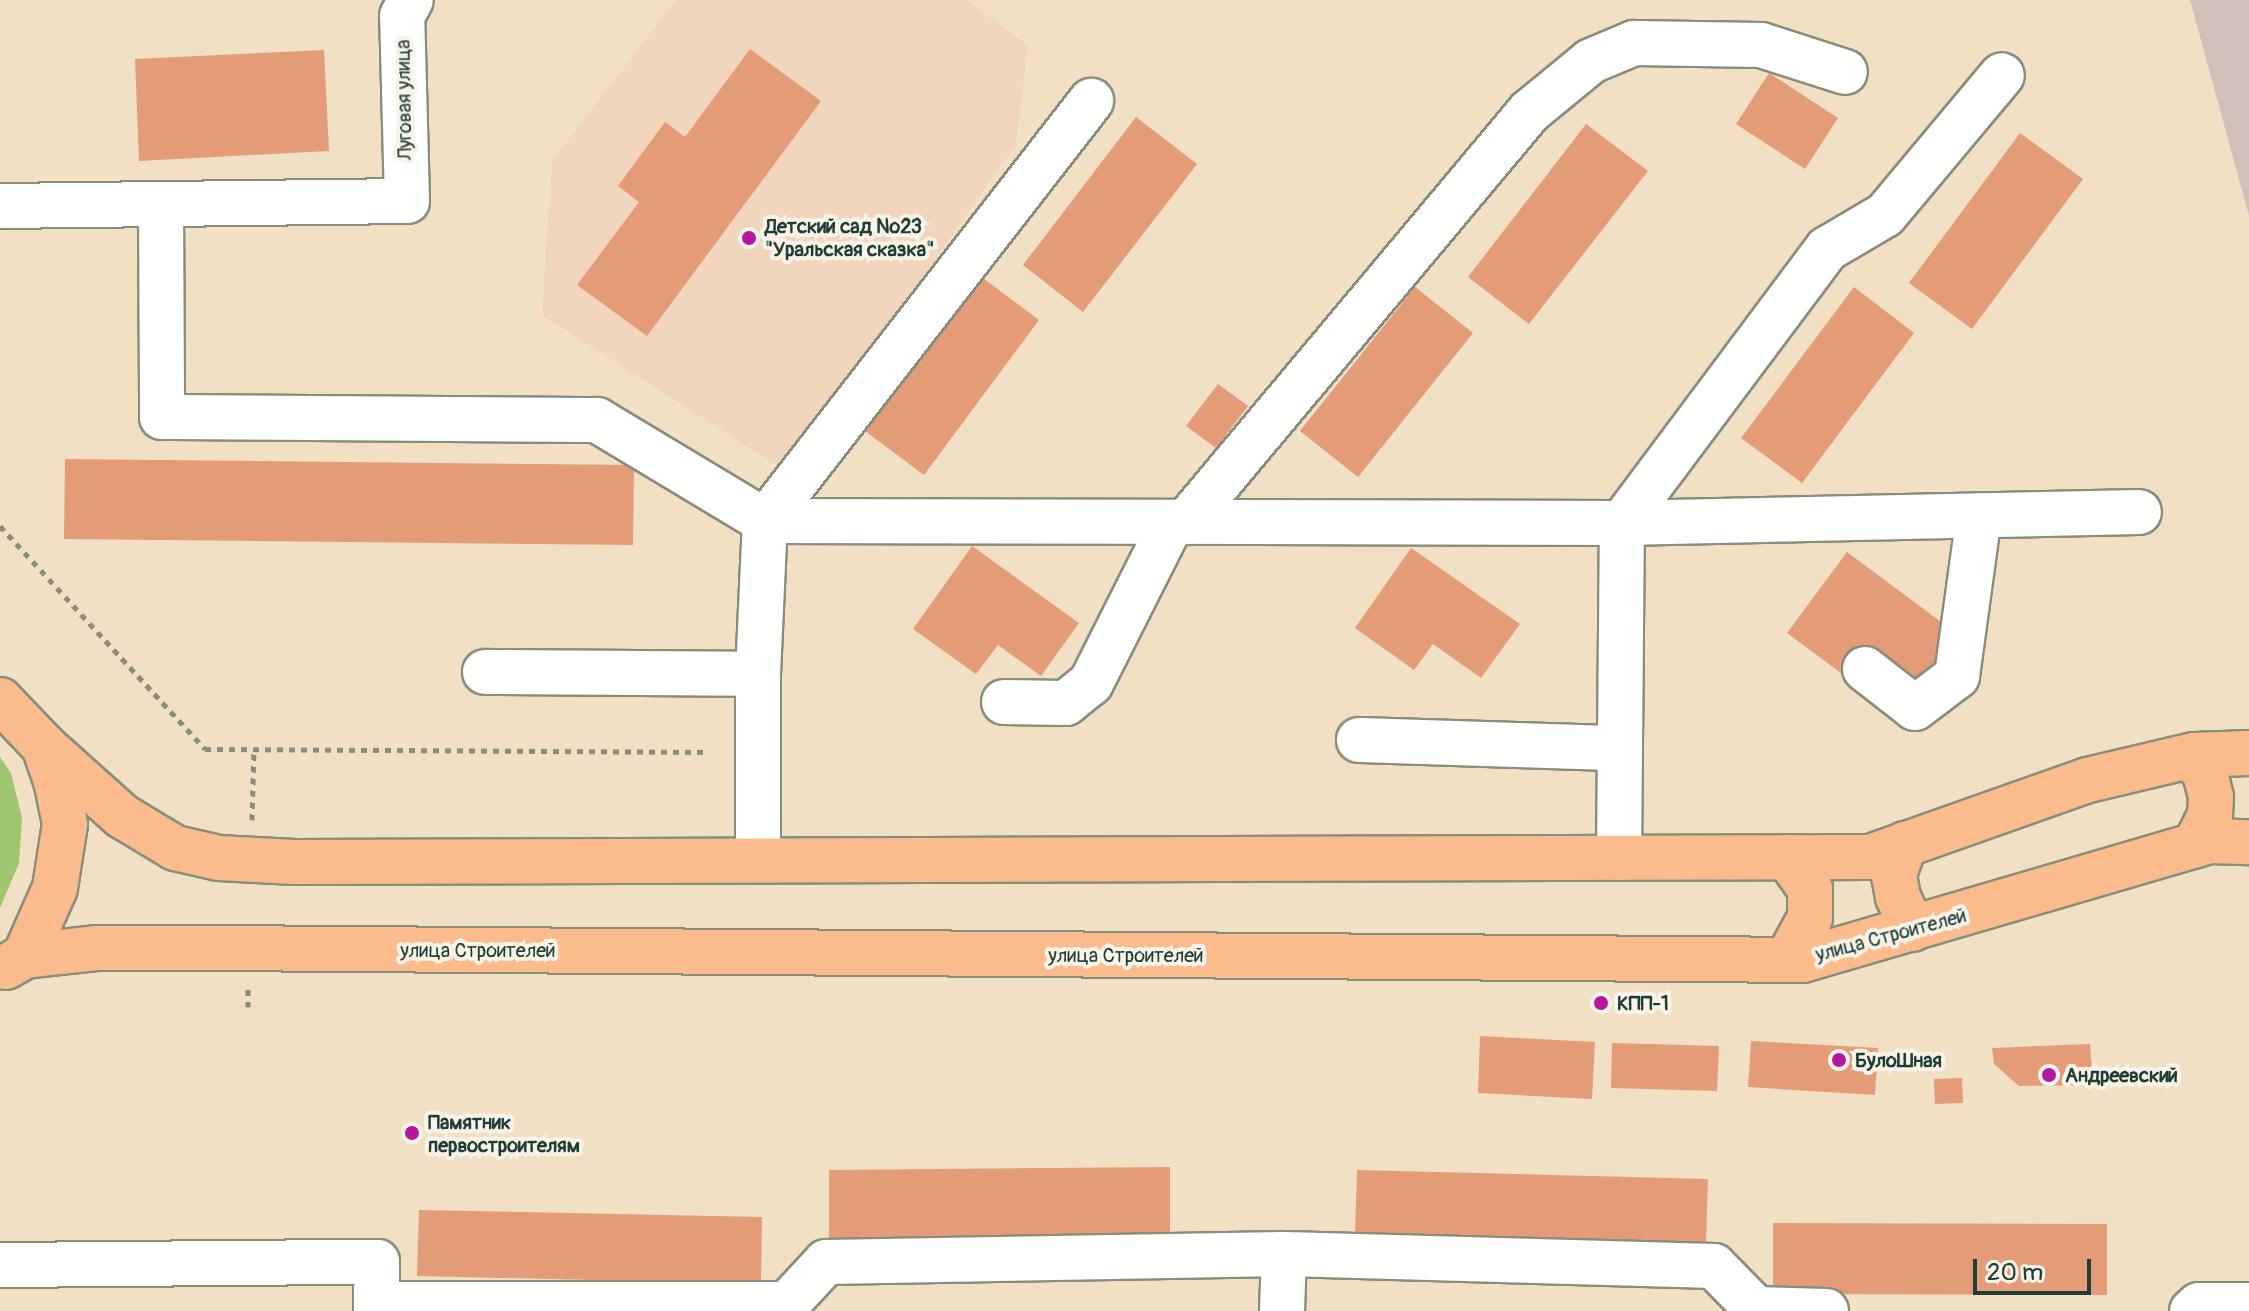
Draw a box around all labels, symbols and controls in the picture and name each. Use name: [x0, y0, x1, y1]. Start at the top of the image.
street label: Луговая улица: [391, 39, 417, 161]
place label: Детский сад №23 "Уральская сказка": [765, 214, 934, 261]
marker: Детский сад №23 "Уральская сказка": [740, 229, 758, 247]
street label: улица Строителей: [1813, 903, 1969, 967]
street label: улица Строителей: [400, 938, 556, 962]
street label: улица Строителей: [1048, 943, 1204, 967]
place label: КПП-1: [1617, 991, 1669, 1015]
marker: КПП-1: [1592, 994, 1610, 1012]
place label: БулоШная: [1855, 1048, 1942, 1072]
marker: БулоШная: [1830, 1051, 1848, 1069]
place label: Андреевский: [2065, 1063, 2178, 1087]
marker: Андреевский: [2040, 1066, 2058, 1084]
place label: Памятник первостроителям: [428, 1110, 580, 1157]
marker: Памятник первостроителям: [403, 1124, 421, 1142]
scale bar: [1977, 1243, 2095, 1293]
text: 20 m: [1987, 1258, 2043, 1287]

